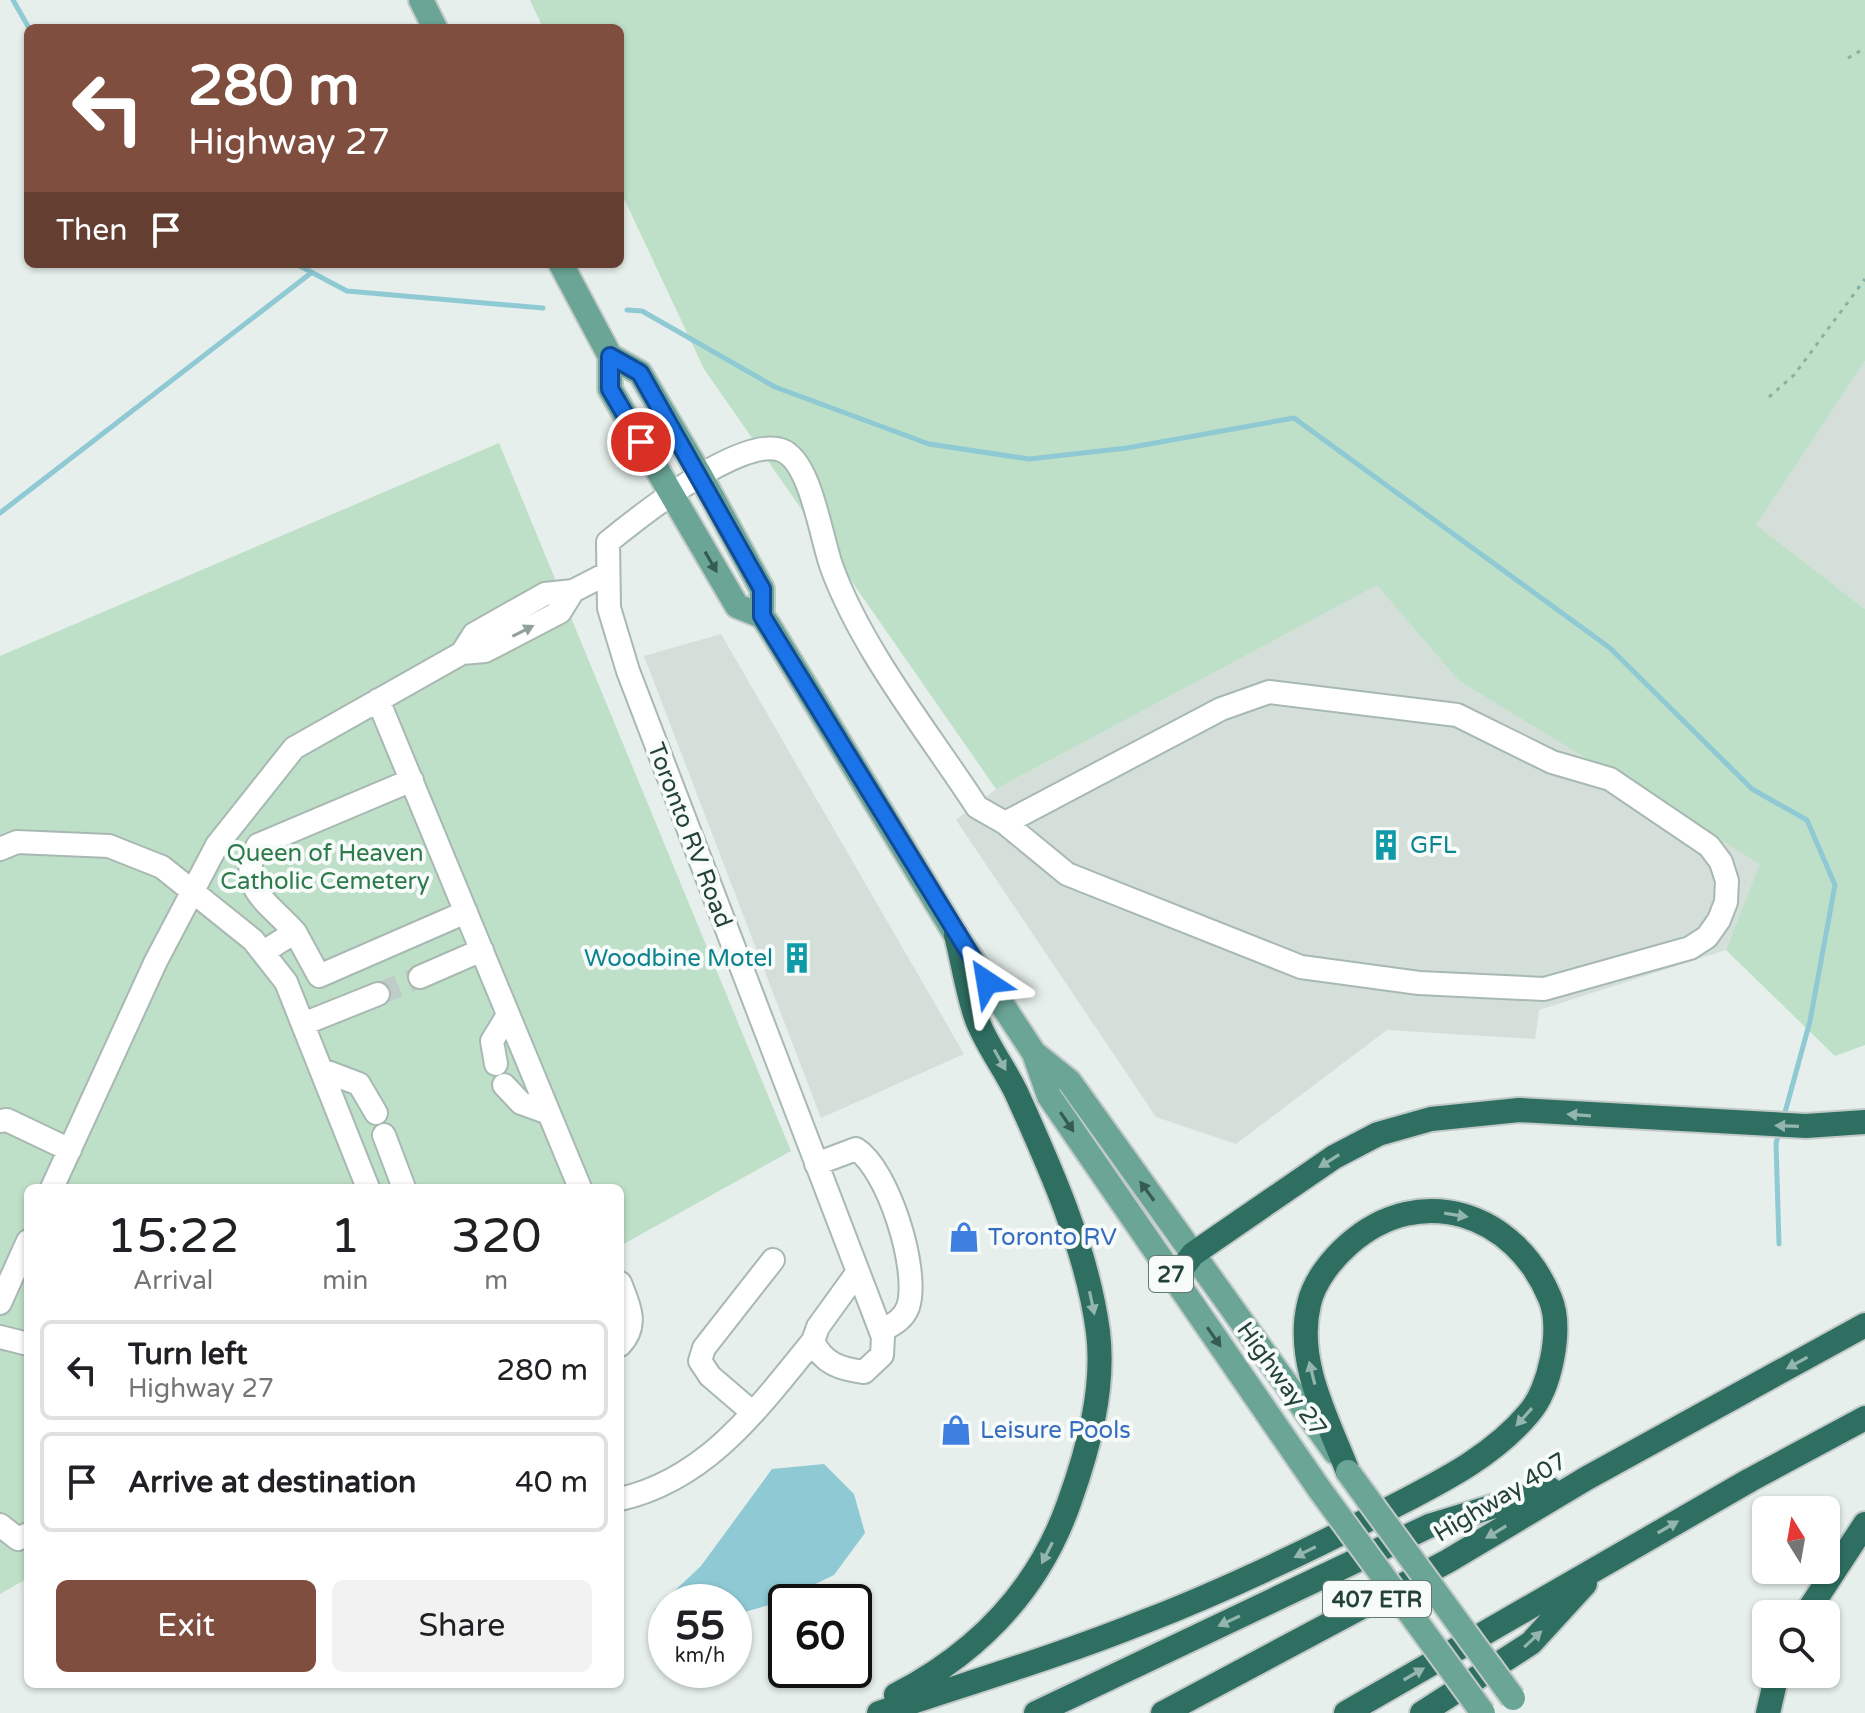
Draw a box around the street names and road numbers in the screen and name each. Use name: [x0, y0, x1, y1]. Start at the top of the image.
street label: Toronto RV Road: [641, 739, 738, 932]
road number: 27: [1149, 1256, 1193, 1292]
street label: Highway 27: [1230, 1316, 1333, 1442]
street label: Highway 407: [1429, 1446, 1572, 1548]
road number: 407 ETR: [1323, 1581, 1431, 1617]

